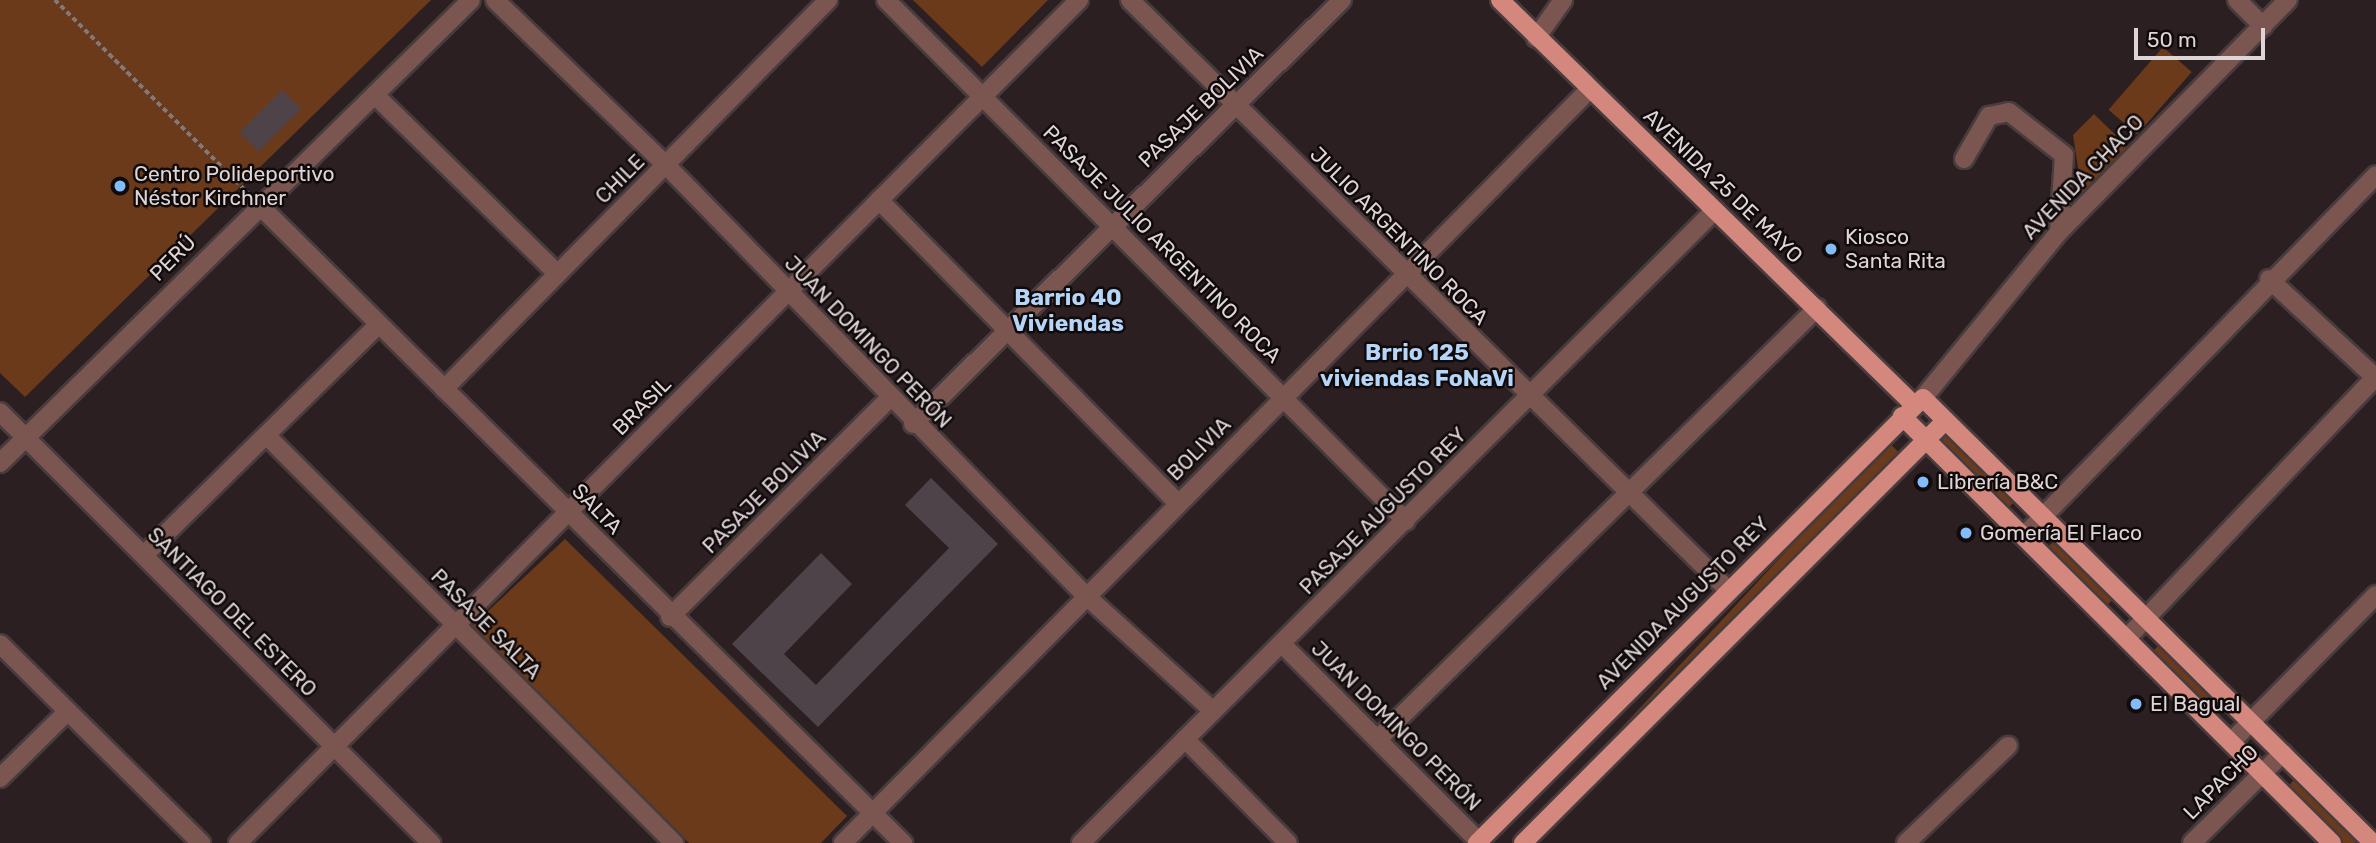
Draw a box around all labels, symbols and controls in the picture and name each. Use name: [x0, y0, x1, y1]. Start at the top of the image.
scale bar: [2138, 14, 2269, 58]
text: 50 m: [2147, 27, 2197, 52]
street label: PASAJE BOLIVIA: [1133, 41, 1269, 173]
street label: AVENIDA 25 DE MAYO: [1638, 103, 1808, 269]
street label: AVENIDA CHACO: [2017, 109, 2149, 245]
street label: PASAJE JULIO ARGENTINO ROCA: [1038, 120, 1286, 368]
street label: JULIO ARGENTINO ROCA: [1304, 141, 1494, 331]
street label: CHILE: [590, 149, 650, 209]
place label: Centro Polideportivo Néstor Kirchner: [134, 161, 334, 211]
marker: Centro Polideportivo Néstor Kirchner: [112, 178, 128, 194]
place label: Kiosco Santa Rita: [1845, 224, 1946, 274]
street label: PERÚ: [145, 230, 201, 286]
marker: Kiosco Santa Rita: [1823, 241, 1839, 257]
street label: JUAN DOMINGO PERÓN: [779, 251, 957, 433]
district label: Barrio 40 Viviendas: [1012, 283, 1124, 337]
district label: Brrio 125 viviendas FoNaVi: [1320, 338, 1514, 392]
street label: BRASIL: [608, 372, 676, 440]
street label: BOLIVIA: [1162, 412, 1236, 486]
street label: PASAJE AUGUSTO REY: [1294, 422, 1472, 600]
street label: PASAJE BOLIVIA: [697, 425, 831, 559]
place label: Librería B&C: [1937, 469, 2058, 495]
marker: Librería B&C: [1915, 474, 1931, 490]
street label: SALTA: [567, 478, 627, 540]
street label: AVENIDA AUGUSTO REY: [1591, 511, 1775, 695]
place label: Gomería El Flaco: [1980, 520, 2142, 546]
street label: SANTIAGO DEL ESTERO: [142, 522, 322, 702]
marker: Gomería El Flaco: [1958, 525, 1974, 541]
street label: PASAJE SALTA: [426, 564, 546, 684]
street label: JUAN DOMINGO PERÓN: [1306, 636, 1486, 816]
place label: El Bagual: [2150, 691, 2240, 717]
marker: El Bagual: [2128, 696, 2144, 712]
street label: LAPACHO: [2178, 739, 2264, 825]

